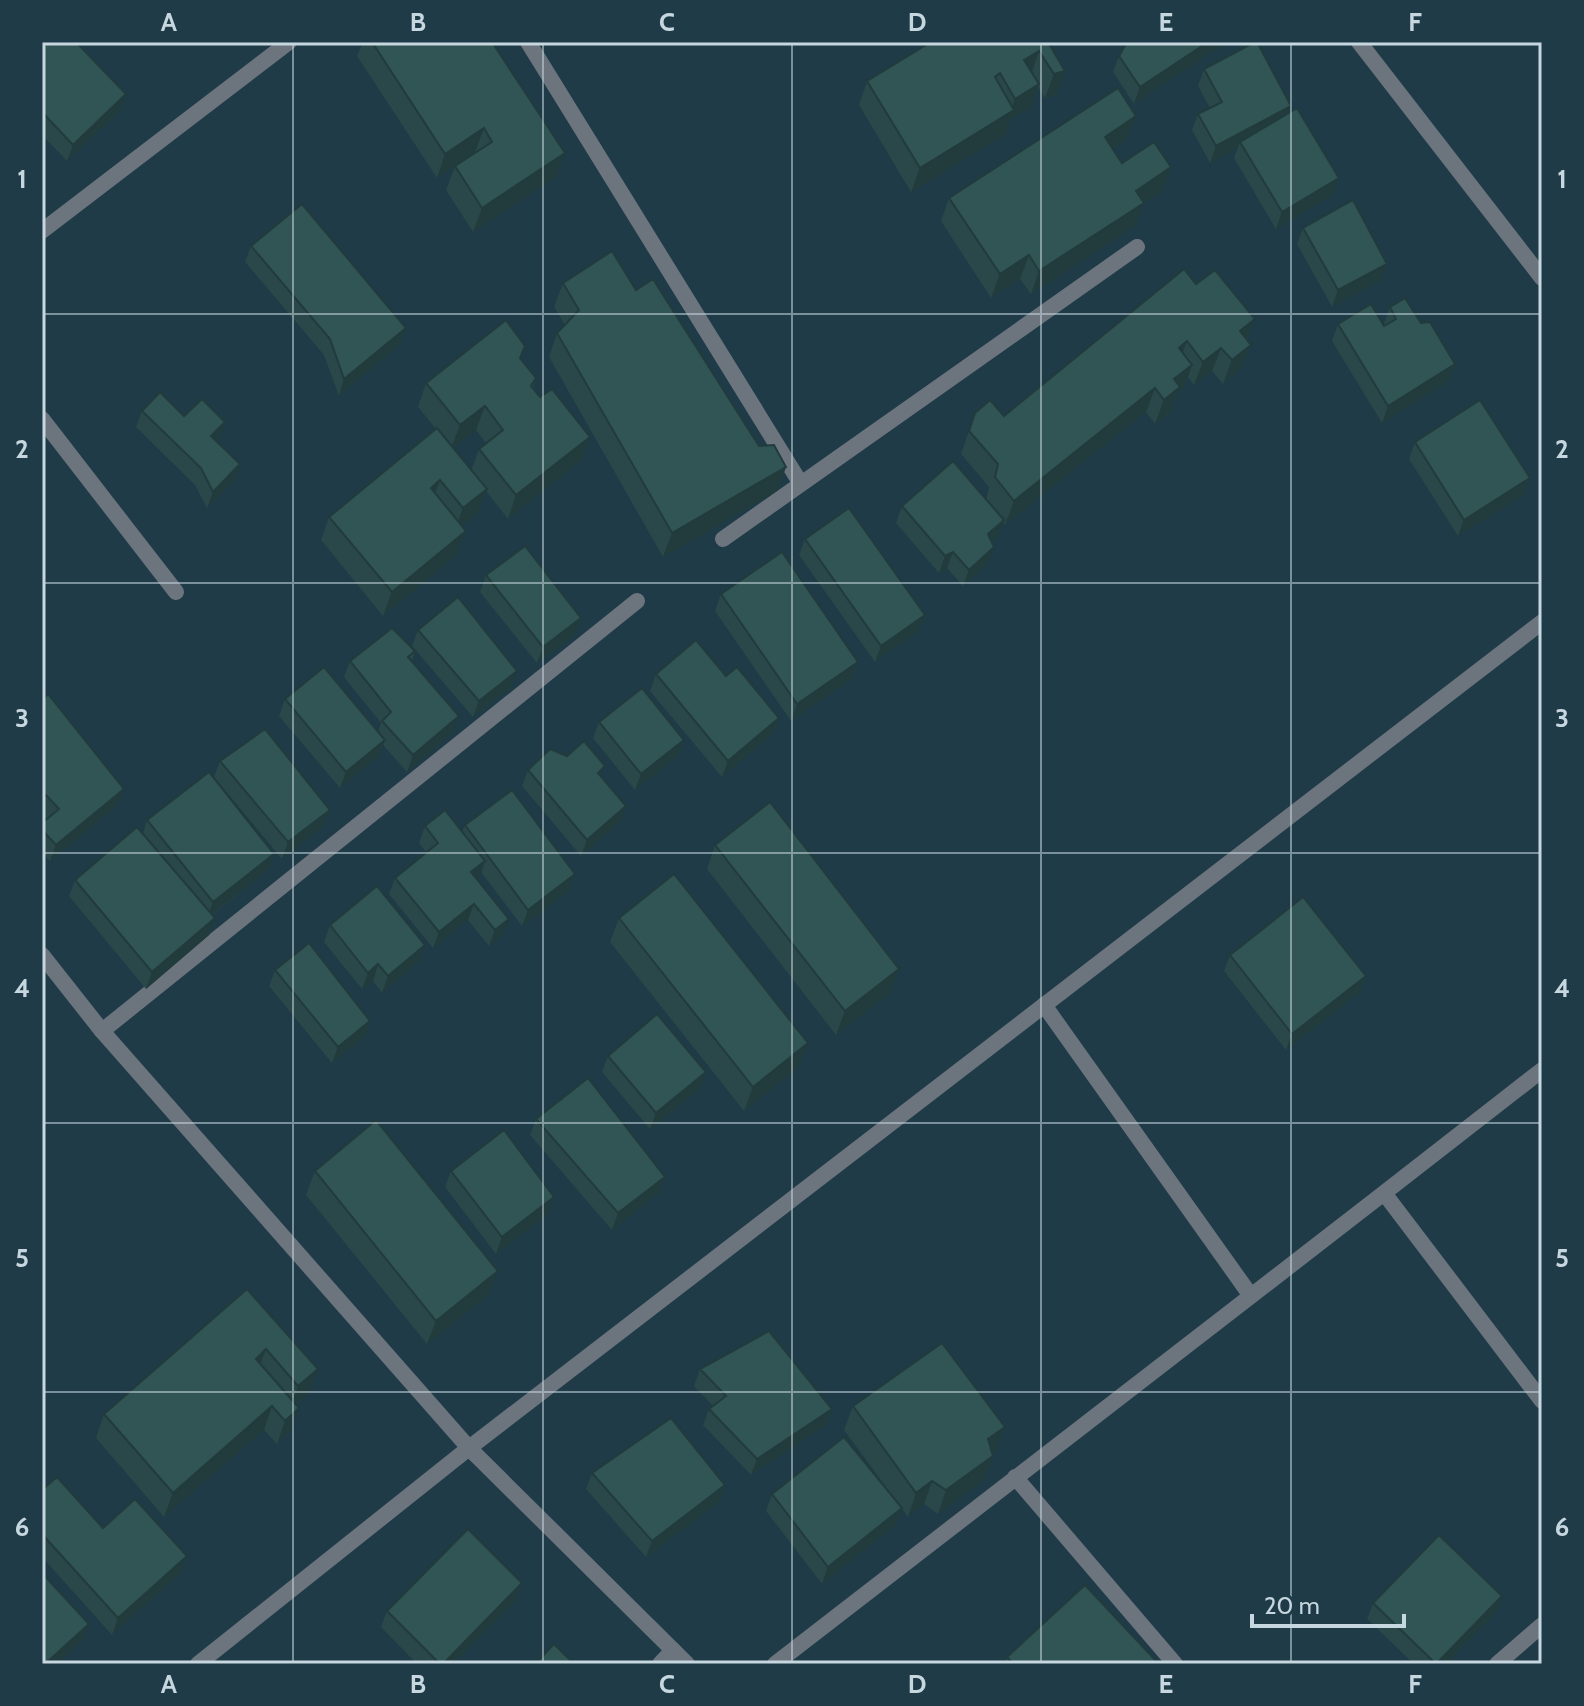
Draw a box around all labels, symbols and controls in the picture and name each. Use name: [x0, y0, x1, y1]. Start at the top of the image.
text: A: [161, 6, 178, 38]
text: B: [410, 6, 426, 38]
text: C: [659, 6, 675, 38]
text: D: [908, 6, 926, 38]
text: E: [1159, 6, 1173, 38]
text: F: [1408, 6, 1422, 38]
text: 1: [17, 163, 27, 195]
text: 1: [1557, 163, 1567, 195]
text: 2: [15, 433, 29, 465]
text: 2: [1555, 433, 1569, 465]
text: 3: [15, 702, 29, 734]
text: 3: [1555, 702, 1569, 734]
text: 4: [14, 972, 30, 1004]
text: 4: [1554, 972, 1570, 1004]
text: 5: [15, 1242, 29, 1274]
text: 5: [1555, 1242, 1569, 1274]
text: 6: [15, 1511, 29, 1543]
text: 6: [1555, 1511, 1569, 1543]
scale bar: [1252, 1578, 1404, 1628]
text: 20 m: [1264, 1591, 1320, 1620]
text: A: [161, 1668, 178, 1700]
text: B: [410, 1668, 426, 1700]
text: C: [659, 1668, 675, 1700]
text: D: [908, 1668, 926, 1700]
text: E: [1159, 1668, 1173, 1700]
text: F: [1408, 1668, 1422, 1700]

